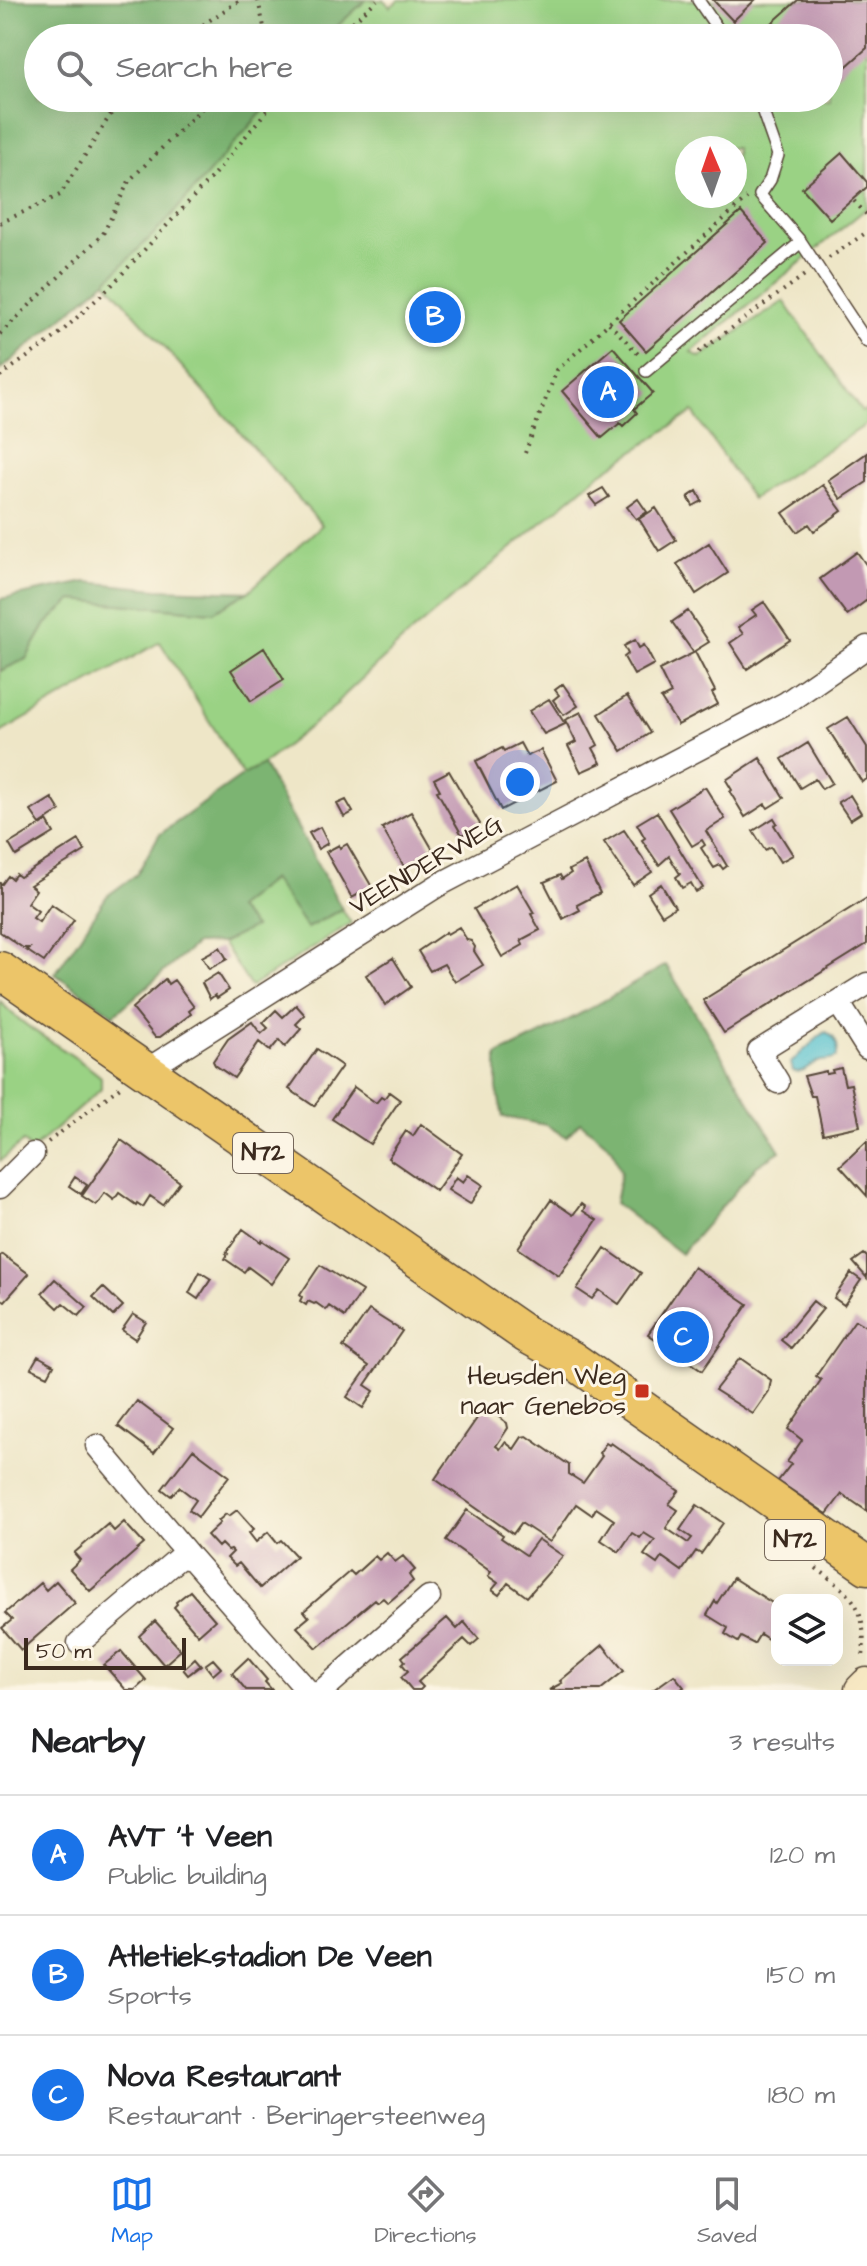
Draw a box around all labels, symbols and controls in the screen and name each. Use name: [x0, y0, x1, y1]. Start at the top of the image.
search box: [24, 24, 843, 112]
icon: search: [52, 46, 96, 90]
text: Search here: [116, 47, 293, 89]
north arrow: [675, 136, 747, 208]
pin: B: [409, 287, 461, 347]
pin: A: [582, 362, 634, 422]
your location: [500, 762, 540, 802]
street label: VEENDERWEG: [343, 806, 509, 924]
road number: N72: [233, 1133, 293, 1173]
pin: C: [657, 1307, 709, 1367]
place label: Heusden Weg naar Genebos: [460, 1358, 626, 1424]
marker: Heusden Weg naar Genebos: [633, 1382, 651, 1400]
road number: N72: [765, 1520, 825, 1560]
map controls: [771, 1594, 843, 1666]
button: layers: [771, 1594, 843, 1666]
scale bar: [24, 1634, 186, 1670]
text: 50 m: [36, 1636, 91, 1667]
text: Nearby: [32, 1718, 146, 1766]
text: 3 results: [729, 1724, 835, 1760]
text: AVT 't Veen: [108, 1816, 272, 1858]
text: A: [50, 1837, 66, 1873]
text: 120 m: [770, 1837, 835, 1873]
text: Public building: [108, 1858, 267, 1894]
text: Atletiekstadion De Veen: [108, 1936, 432, 1978]
text: B: [49, 1957, 67, 1993]
text: 150 m: [766, 1957, 835, 1993]
text: Sports: [108, 1978, 192, 2014]
text: Nova Restaurant: [108, 2056, 341, 2098]
text: C: [49, 2077, 67, 2113]
text: 180 m: [768, 2077, 835, 2113]
text: Restaurant · Beringersteenweg: [108, 2098, 485, 2134]
tab: Map: [110, 2172, 154, 2251]
tab: Directions: [374, 2172, 477, 2251]
tab: Saved: [697, 2172, 757, 2251]

